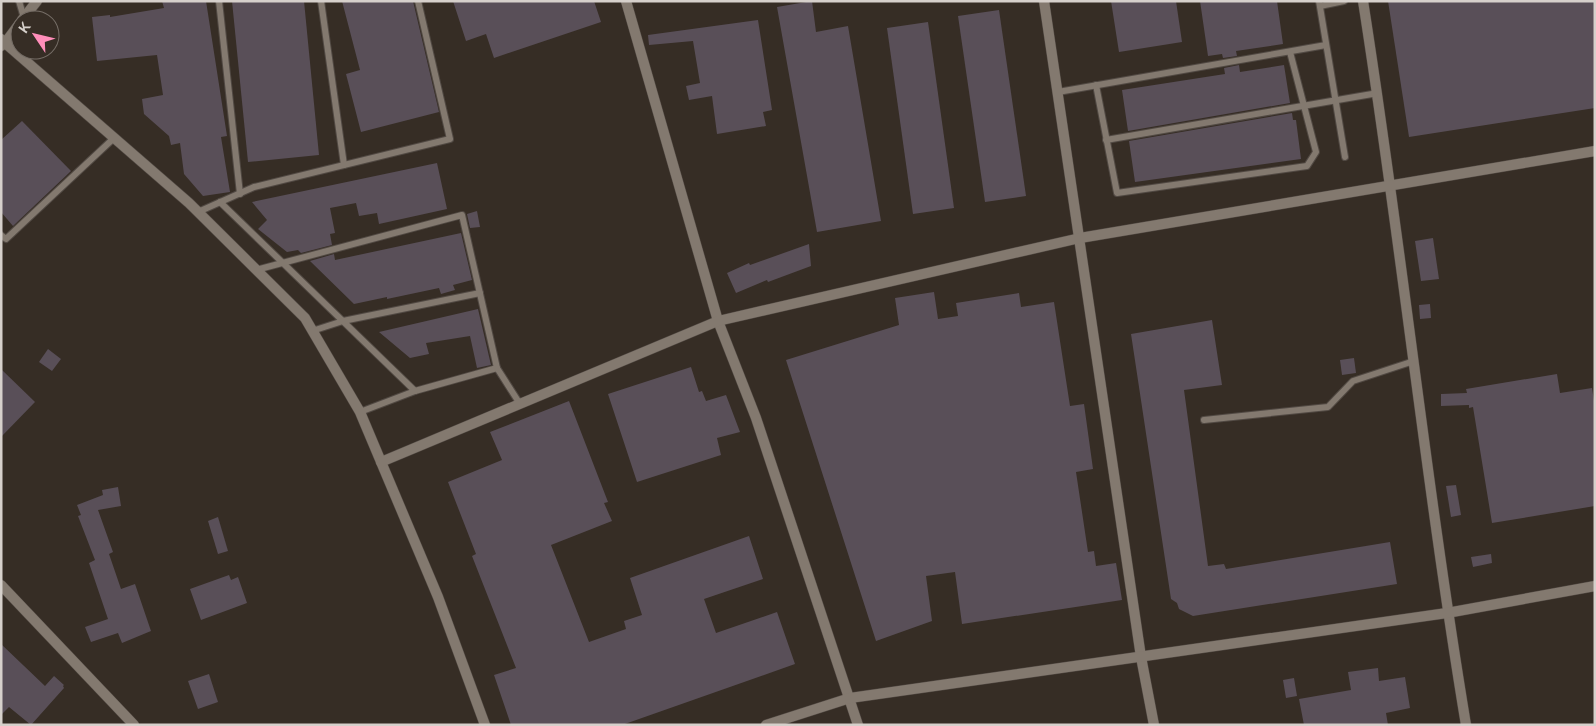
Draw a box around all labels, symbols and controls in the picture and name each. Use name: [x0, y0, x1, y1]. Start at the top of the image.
north arrow: [10, 10, 60, 60]
text: K: [15, 19, 34, 36]

